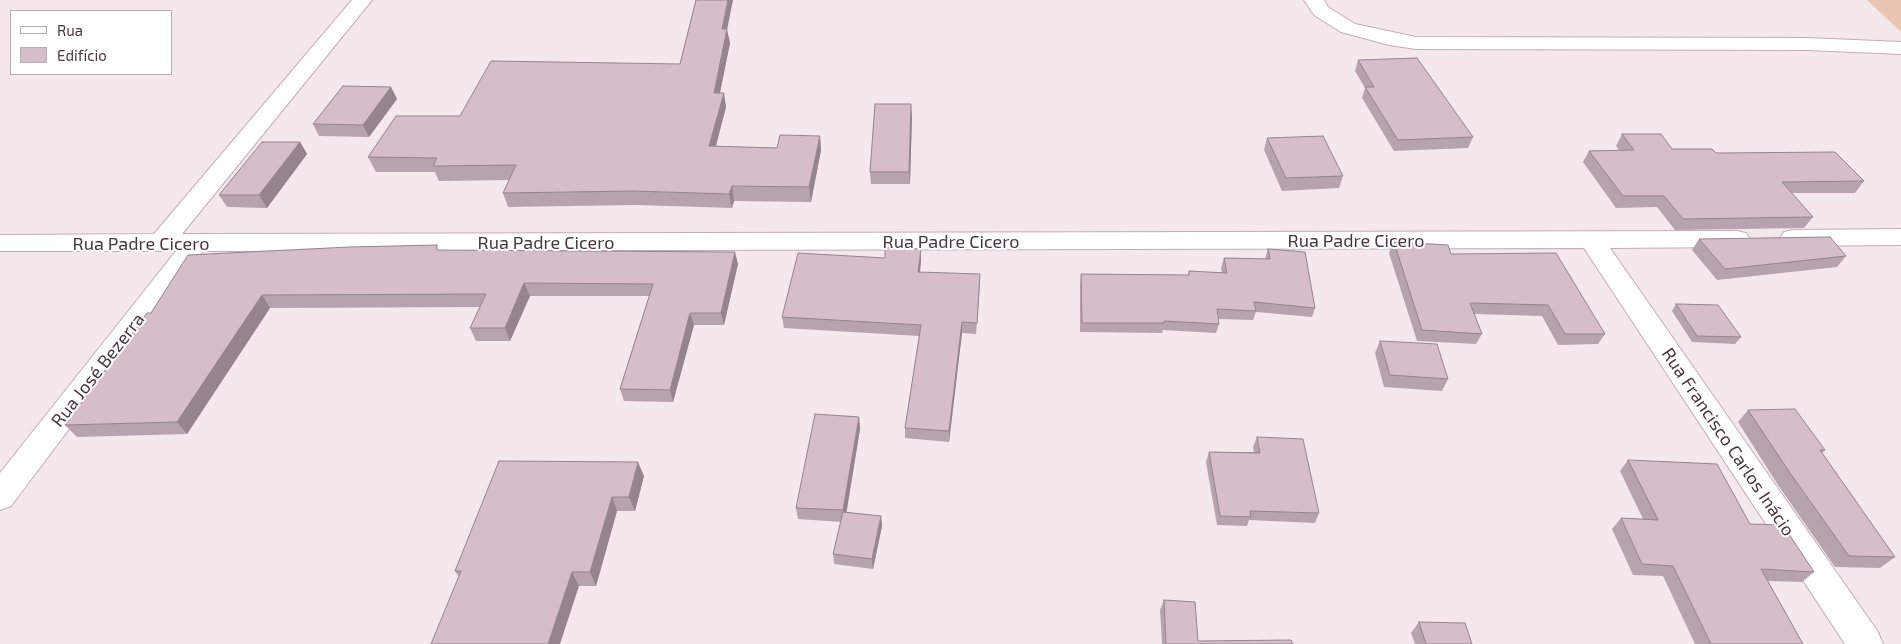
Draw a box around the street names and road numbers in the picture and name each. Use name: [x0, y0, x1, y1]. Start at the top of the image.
street label: Rua Padre Cicero: [1288, 230, 1424, 252]
street label: Rua Padre Cicero: [883, 231, 1019, 253]
street label: Rua Padre Cicero: [478, 232, 614, 254]
street label: Rua Padre Cicero: [73, 233, 209, 255]
street label: Rua José Bezerra: [47, 309, 149, 431]
street label: Rua Francisco Carlos Inácio: [1657, 344, 1799, 540]

